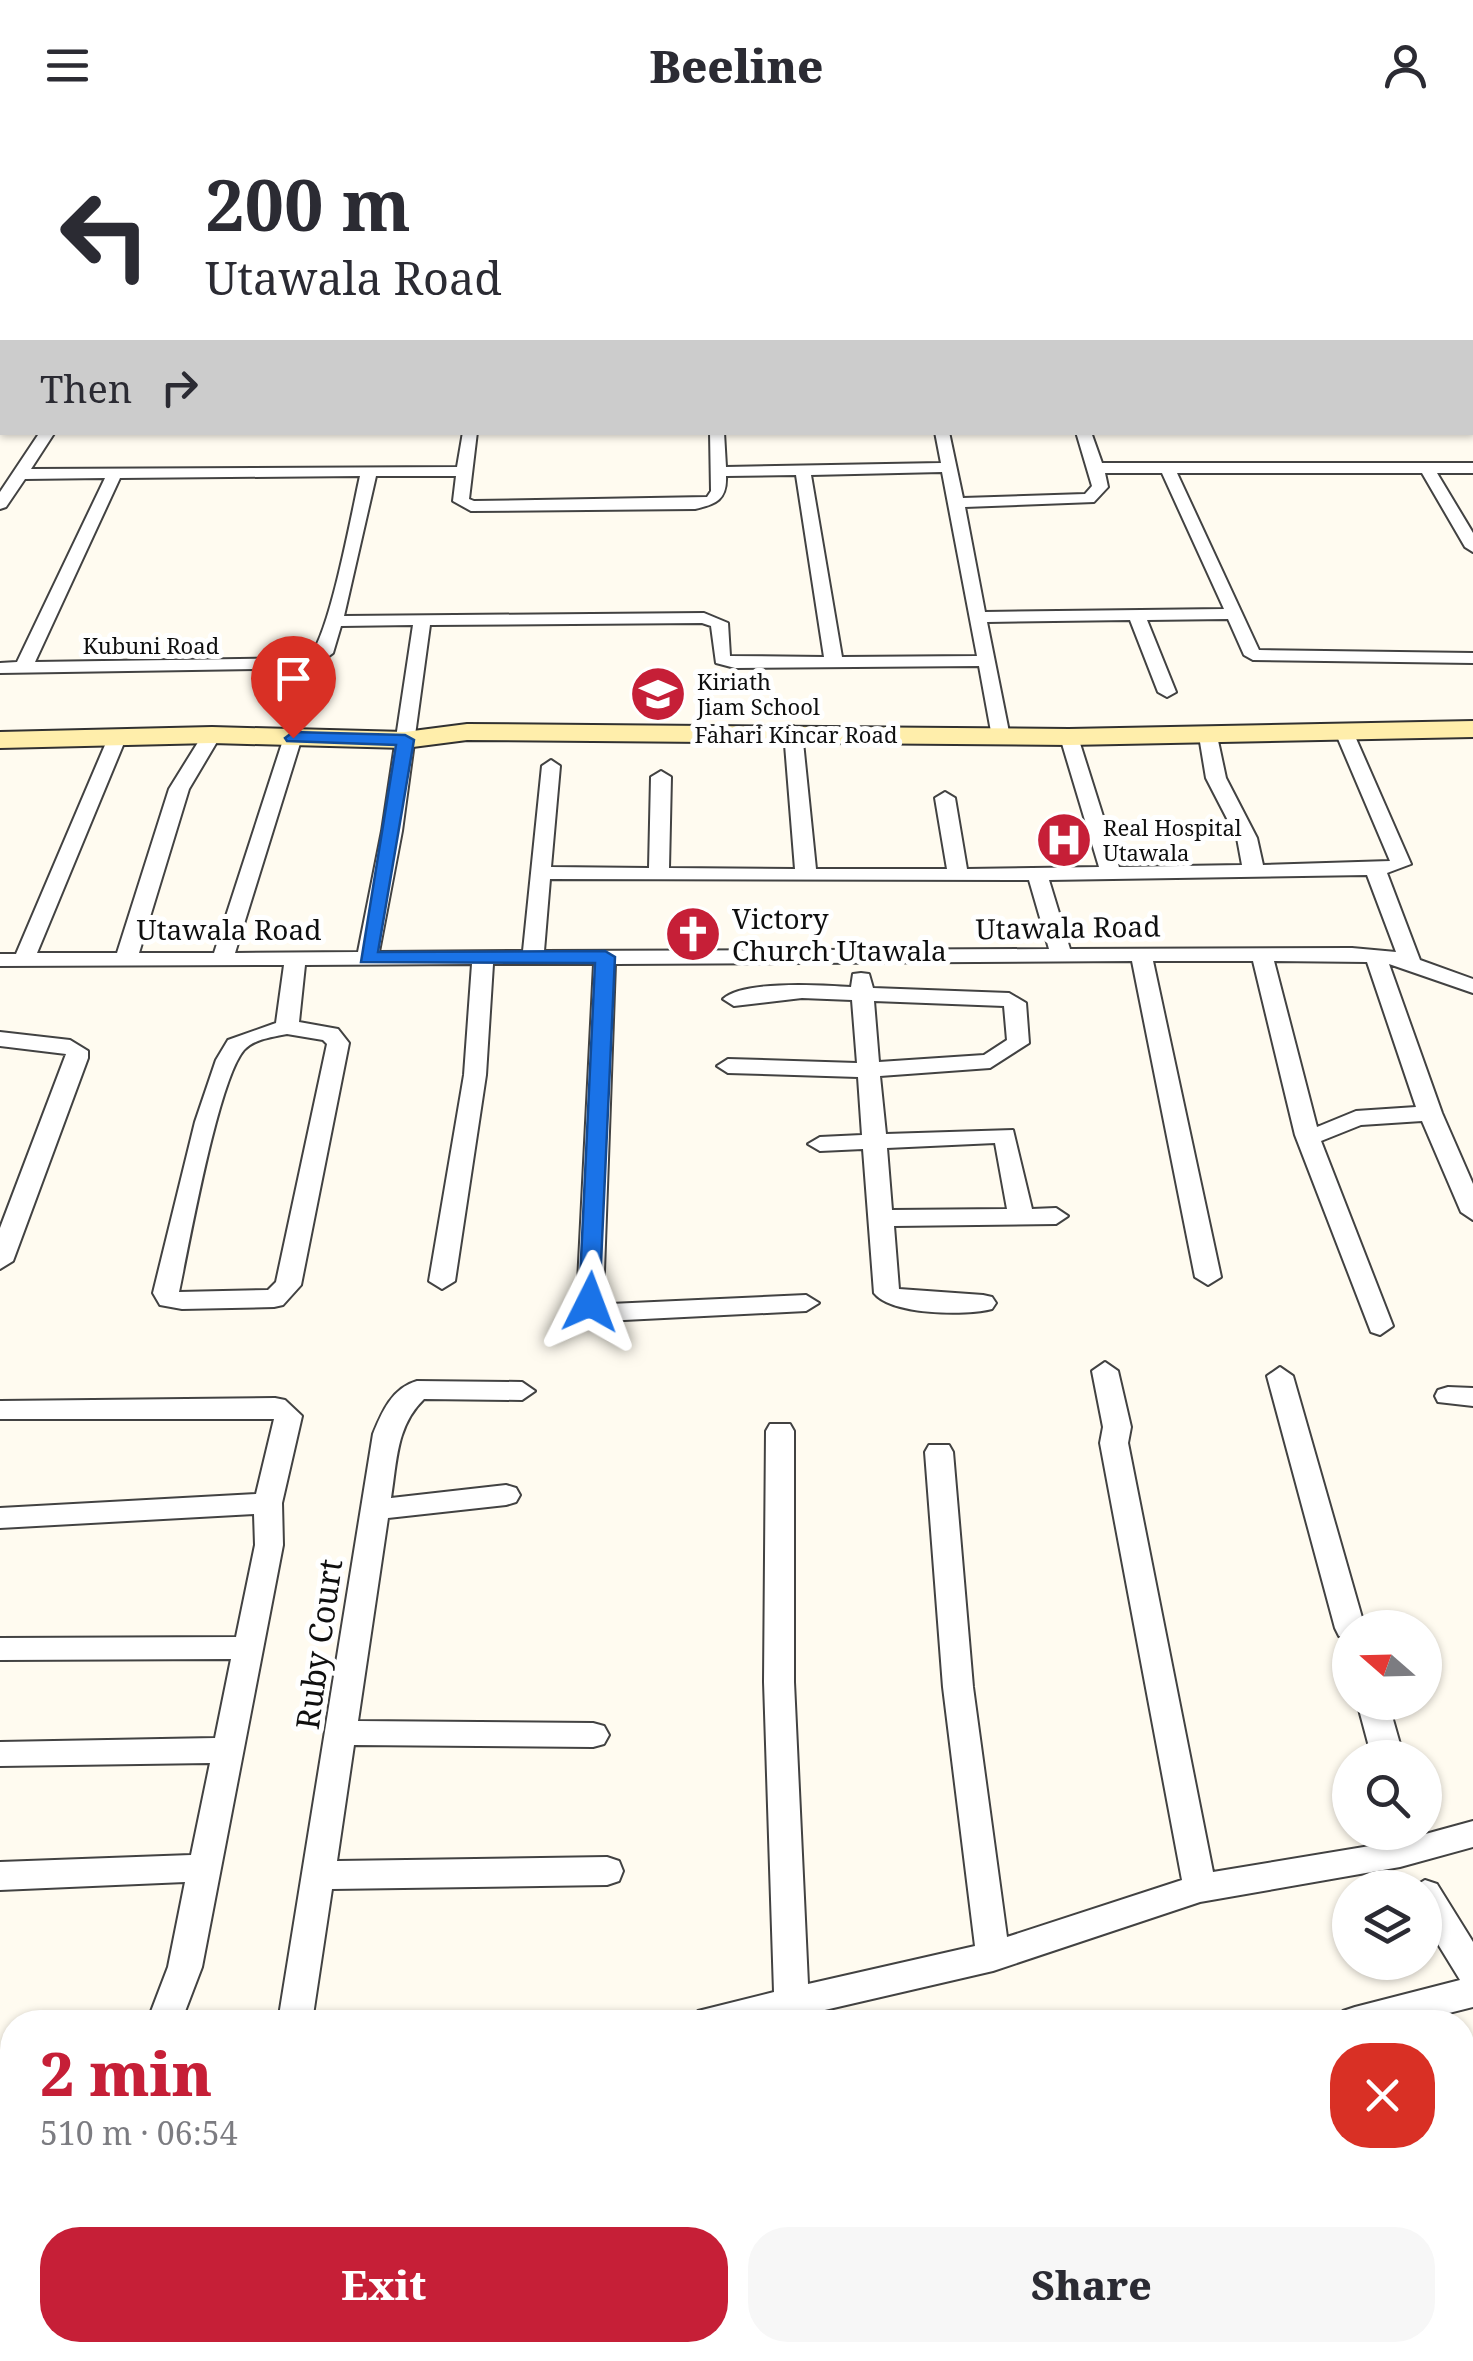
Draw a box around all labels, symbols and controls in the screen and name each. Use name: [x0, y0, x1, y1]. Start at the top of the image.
text: Beeline: [650, 35, 823, 96]
icon: menu: [40, 38, 95, 93]
icon: person: [1378, 38, 1433, 93]
text: 200 m: [205, 156, 411, 252]
icon: left: [40, 170, 170, 300]
text: Utawala Road: [205, 247, 502, 308]
icon: right: [152, 360, 207, 415]
text: Then: [40, 362, 132, 414]
street label: Kubuni Road: [83, 630, 220, 660]
pin: [251, 636, 336, 739]
icon: arrive: [266, 651, 321, 706]
school or university icon: Kiriath Jiam School: [628, 664, 688, 724]
place label: Kiriath Jiam School: [696, 666, 820, 721]
street label: Fahari Kincar Road: [695, 719, 898, 749]
hospital icon: Real Hospital Utawala: [1034, 810, 1094, 870]
place label: Real Hospital Utawala: [1103, 812, 1242, 867]
place label: Victory Church Utawala: [732, 899, 947, 969]
church icon: Victory Church Utawala: [663, 904, 723, 964]
street label: Utawala Road: [975, 906, 1161, 948]
street label: Utawala Road: [137, 910, 321, 948]
position arrow: [538, 1250, 642, 1354]
street label: Ruby Court: [285, 1556, 351, 1732]
north arrow: [1332, 1610, 1442, 1720]
map controls: [1332, 1610, 1442, 1980]
button: search: [1332, 1740, 1442, 1850]
button: layers: [1332, 1870, 1442, 1980]
text: 2 min: [40, 2032, 212, 2114]
button: close: [1330, 2043, 1435, 2148]
text: 510 m · 06:54: [40, 2111, 238, 2154]
button: Exit: [40, 2227, 728, 2342]
button: Share: [748, 2227, 1435, 2342]

